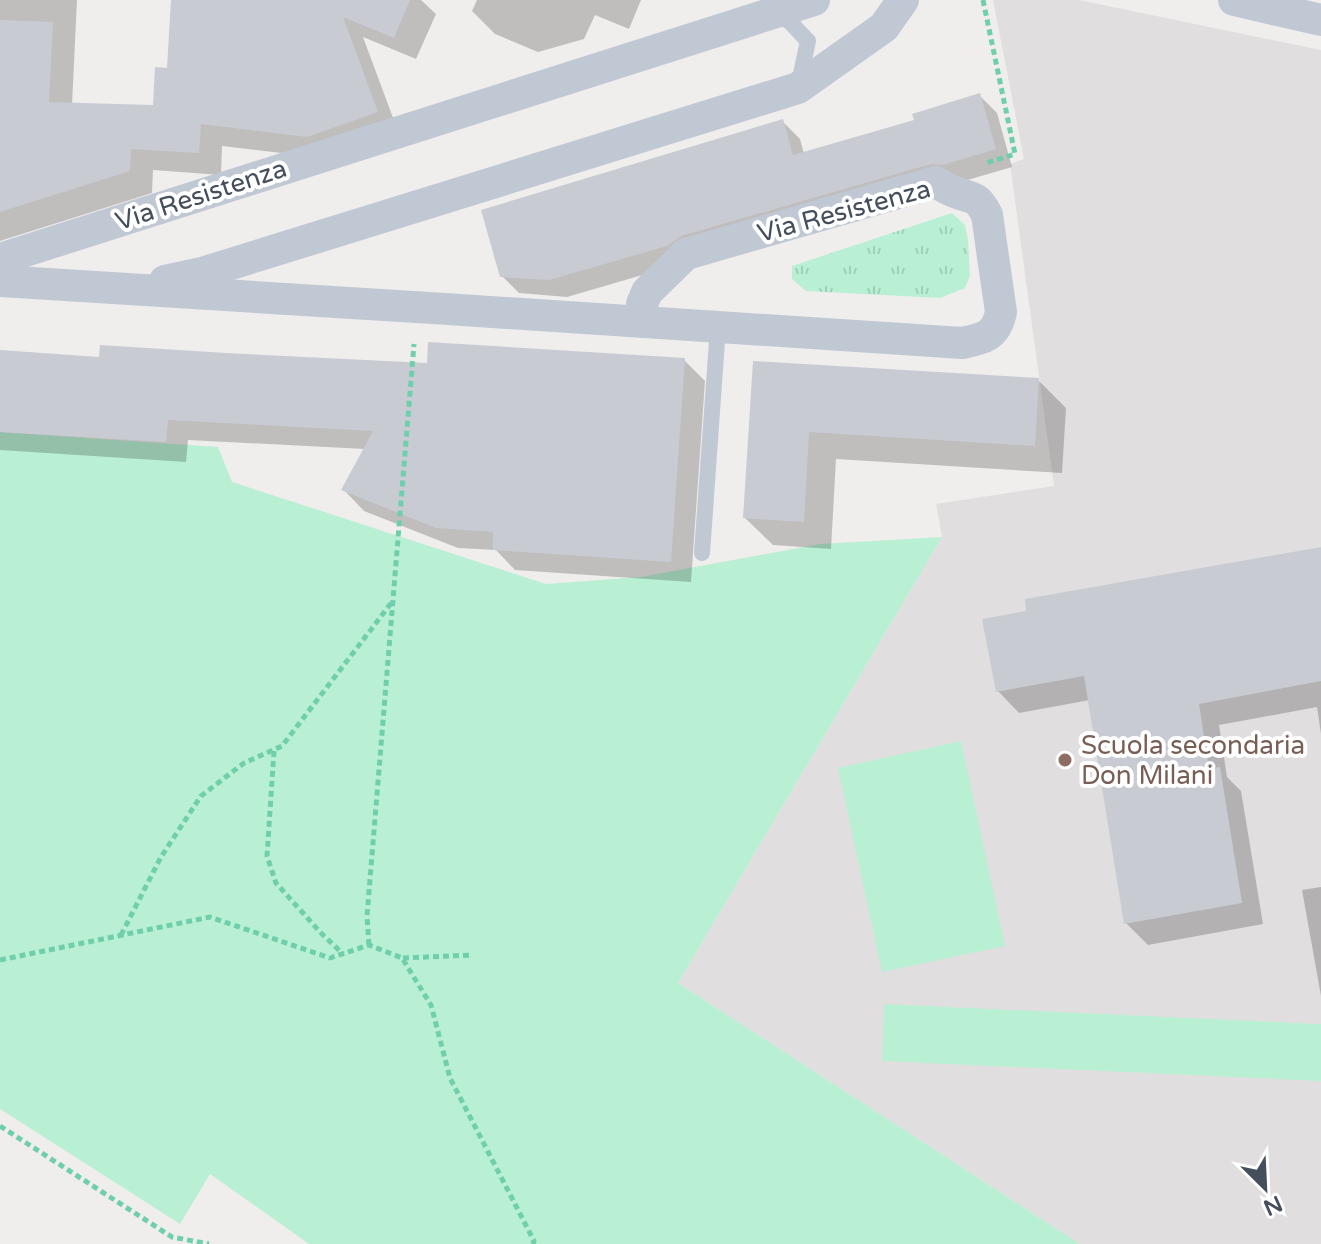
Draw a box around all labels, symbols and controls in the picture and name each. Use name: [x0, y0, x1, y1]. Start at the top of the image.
street label: Via Resistenza: [112, 153, 290, 237]
street label: Via Resistenza: [754, 173, 934, 249]
place label: Scuola secondaria Don Milani: [1081, 730, 1305, 791]
marker: Scuola secondaria Don Milani: [1056, 751, 1074, 769]
north arrow: [1225, 1148, 1305, 1228]
text: N: [1259, 1190, 1286, 1221]

